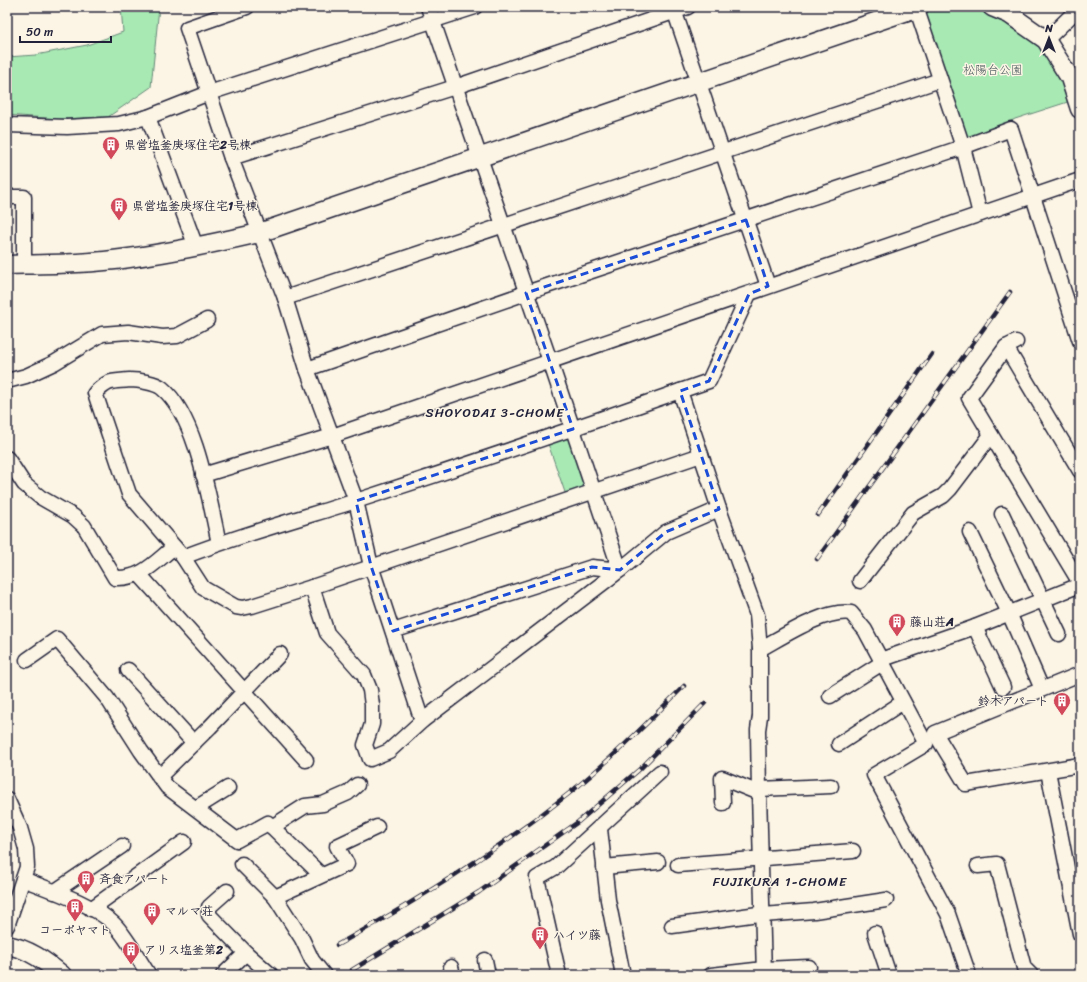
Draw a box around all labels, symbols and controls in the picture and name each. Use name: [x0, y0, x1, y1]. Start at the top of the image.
scale bar: [20, 18, 111, 44]
north arrow: [1029, 18, 1069, 58]
text: N: [1044, 19, 1053, 38]
text: 50 m: [26, 21, 53, 43]
park label: 松陽台公園: [963, 59, 1023, 81]
place label: 県営塩釜庚塚住宅2号棟: [124, 134, 251, 156]
building icon: 県営塩釜庚塚住宅2号棟: [101, 135, 121, 160]
place label: 県営塩釜庚塚住宅1号棟: [132, 195, 257, 217]
building icon: 県営塩釜庚塚住宅1号棟: [109, 196, 129, 221]
district label: SHOYODAI 3-CHOME: [426, 401, 565, 424]
place label: 藤山荘A: [910, 611, 954, 633]
building icon: 藤山荘A: [887, 612, 907, 637]
place label: 鈴木アパート: [978, 690, 1049, 712]
building icon: 鈴木アパート: [1052, 691, 1072, 716]
place label: 斉食アパート: [99, 868, 170, 890]
building icon: 斉食アパート: [76, 869, 96, 894]
district label: FUJIKURA 1-CHOME: [713, 870, 847, 893]
building icon: コーポヤマト: [65, 897, 85, 922]
place label: マルマ荘: [165, 900, 213, 922]
building icon: マルマ荘: [142, 901, 162, 926]
place label: コーポヤマト: [39, 919, 111, 941]
place label: ハイツ藤: [553, 924, 601, 946]
building icon: ハイツ藤: [530, 925, 550, 950]
place label: アリス塩釜第2: [144, 939, 223, 961]
building icon: アリス塩釜第2: [121, 940, 141, 965]

